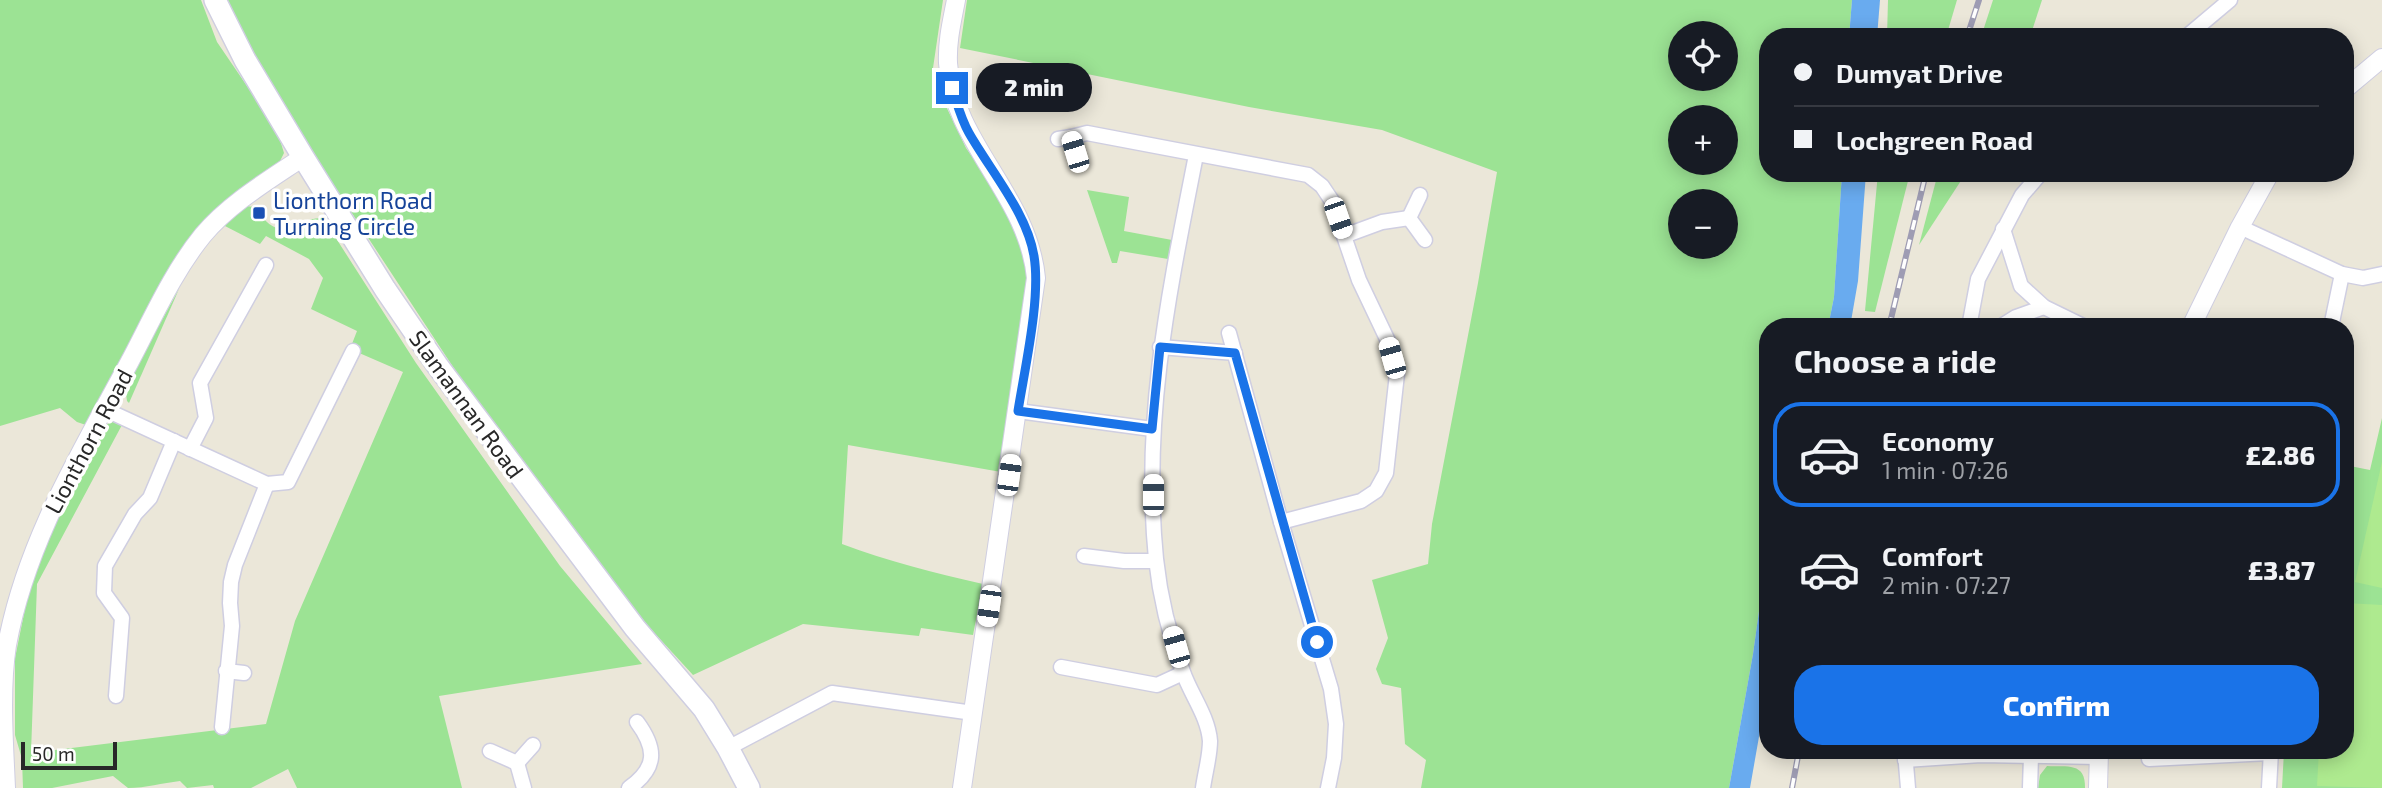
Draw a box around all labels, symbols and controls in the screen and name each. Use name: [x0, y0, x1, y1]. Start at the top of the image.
map controls: [1668, 21, 1738, 259]
button: locate: [1668, 21, 1738, 91]
text: Dumyat Drive: [1836, 57, 2003, 88]
callout: 2 min: [976, 64, 1092, 112]
route end: [936, 72, 968, 104]
text: 2 min: [1004, 73, 1064, 101]
button: +: [1668, 105, 1738, 175]
text: Lochgreen Road: [1836, 124, 2033, 155]
car: [1059, 129, 1092, 175]
place label: Lionthorn Road Turning Circle: [273, 186, 433, 240]
button: −: [1668, 189, 1738, 259]
car: [1322, 195, 1355, 241]
marker: Lionthorn Road Turning Circle: [251, 205, 267, 221]
street label: Slamannan Road: [404, 325, 530, 483]
car: [1377, 335, 1408, 381]
text: Choose a ride: [1794, 341, 1997, 379]
street label: Lionthorn Road: [38, 364, 138, 518]
icon: car: [1798, 423, 1861, 486]
text: Economy: [1882, 425, 1994, 456]
text: £2.86: [2246, 439, 2315, 470]
car: [996, 453, 1023, 497]
text: 1 min · 07:26: [1882, 456, 2008, 484]
car: [1143, 474, 1164, 516]
icon: car: [1798, 538, 1861, 601]
text: Comfort: [1882, 540, 1983, 571]
text: £3.87: [2248, 554, 2315, 585]
text: 2 min · 07:27: [1882, 571, 2011, 599]
car: [976, 584, 1003, 628]
car: [1161, 624, 1192, 670]
route start: [1301, 626, 1333, 658]
button: Confirm: [1794, 665, 2319, 745]
scale bar: [21, 739, 117, 771]
text: 50 m: [32, 742, 75, 765]

